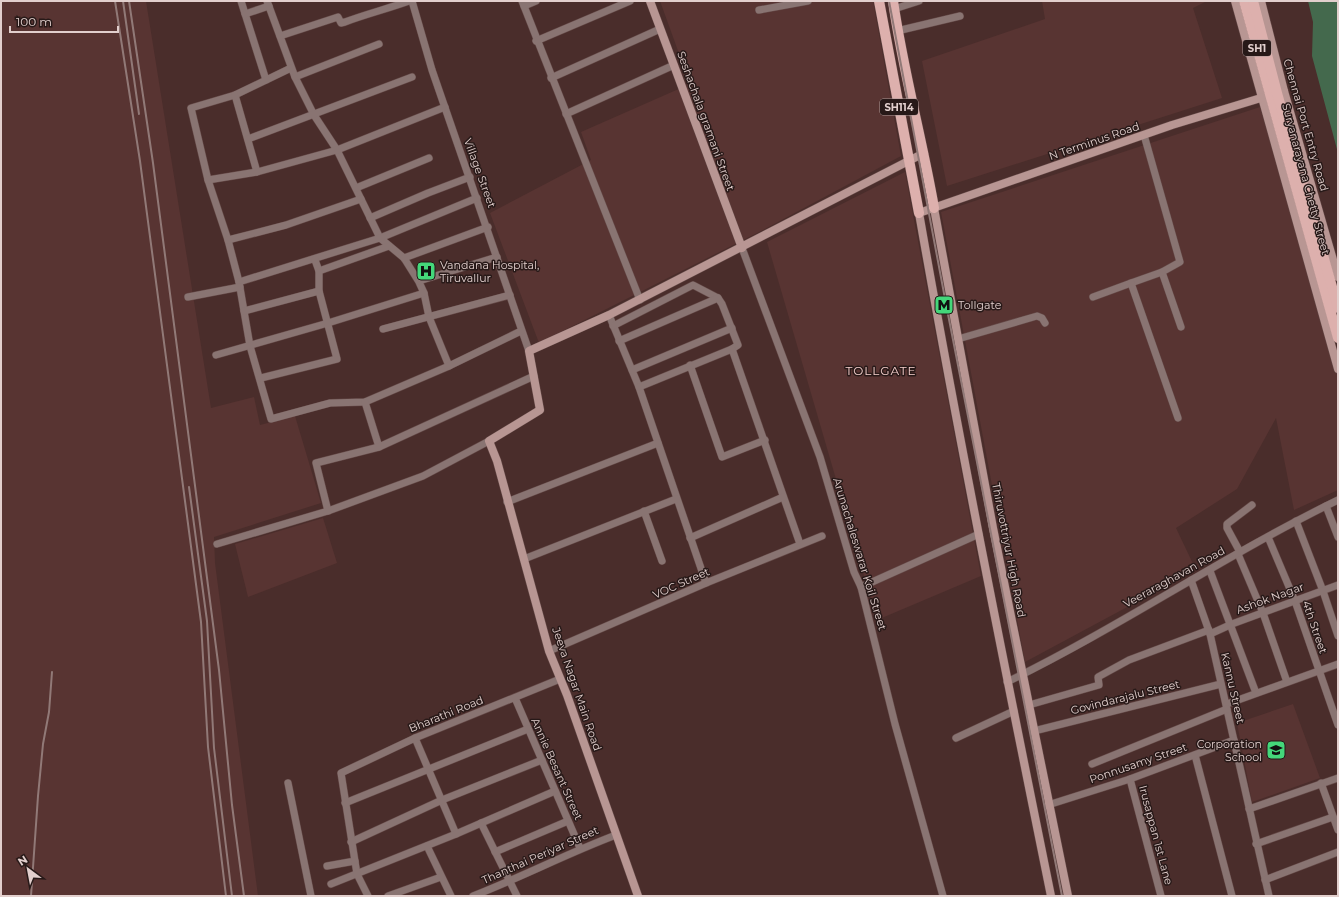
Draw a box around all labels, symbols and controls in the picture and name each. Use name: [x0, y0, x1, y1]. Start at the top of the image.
scale bar: [10, 8, 118, 34]
text: 100 m: [16, 14, 52, 29]
road number: SH1: [1243, 40, 1271, 56]
street label: Seshachala gramani Street: [674, 49, 738, 193]
street label: Chennai Port Entry Road: [1280, 57, 1332, 193]
road number: SH114: [880, 99, 918, 115]
street label: Suryanarayana Chetty Street: [1279, 102, 1333, 257]
street label: N Terminus Road: [1047, 119, 1141, 163]
street label: Village Street: [461, 136, 499, 210]
place label: Vandana Hospital, Tiruvallur: [440, 258, 539, 285]
hospital icon: Vandana Hospital, Tiruvallur: [415, 260, 437, 282]
metro station icon: Tollgate: [933, 294, 955, 316]
place label: Tollgate: [958, 298, 1002, 312]
district label: TOLLGATE: [845, 363, 917, 378]
street label: Arunachaleswarar Koil Street: [830, 476, 890, 632]
street label: Thiruvottriyur High Road: [989, 482, 1029, 618]
street label: Veeraraghavan Road: [1121, 543, 1227, 611]
street label: VOC Street: [650, 564, 712, 602]
street label: Ashok Nagar: [1234, 579, 1306, 617]
street label: 4th Street: [1299, 599, 1331, 656]
street label: Jeeva Nagar Main Road: [549, 625, 605, 753]
street label: Kannu Street: [1218, 651, 1248, 725]
street label: Govindarajalu Street: [1069, 677, 1182, 717]
street label: Bharathi Road: [407, 693, 485, 735]
street label: Annie Besant Street: [528, 716, 586, 823]
place label: Corporation School: [1197, 737, 1262, 764]
school or university icon: Corporation School: [1265, 739, 1287, 761]
street label: Ponnusamy Street: [1087, 740, 1189, 786]
street label: Irusappan 1st Lane: [1136, 784, 1176, 887]
street label: Thanthai Periyar Street: [479, 823, 601, 887]
north arrow: [8, 849, 48, 889]
text: N: [15, 852, 30, 869]

